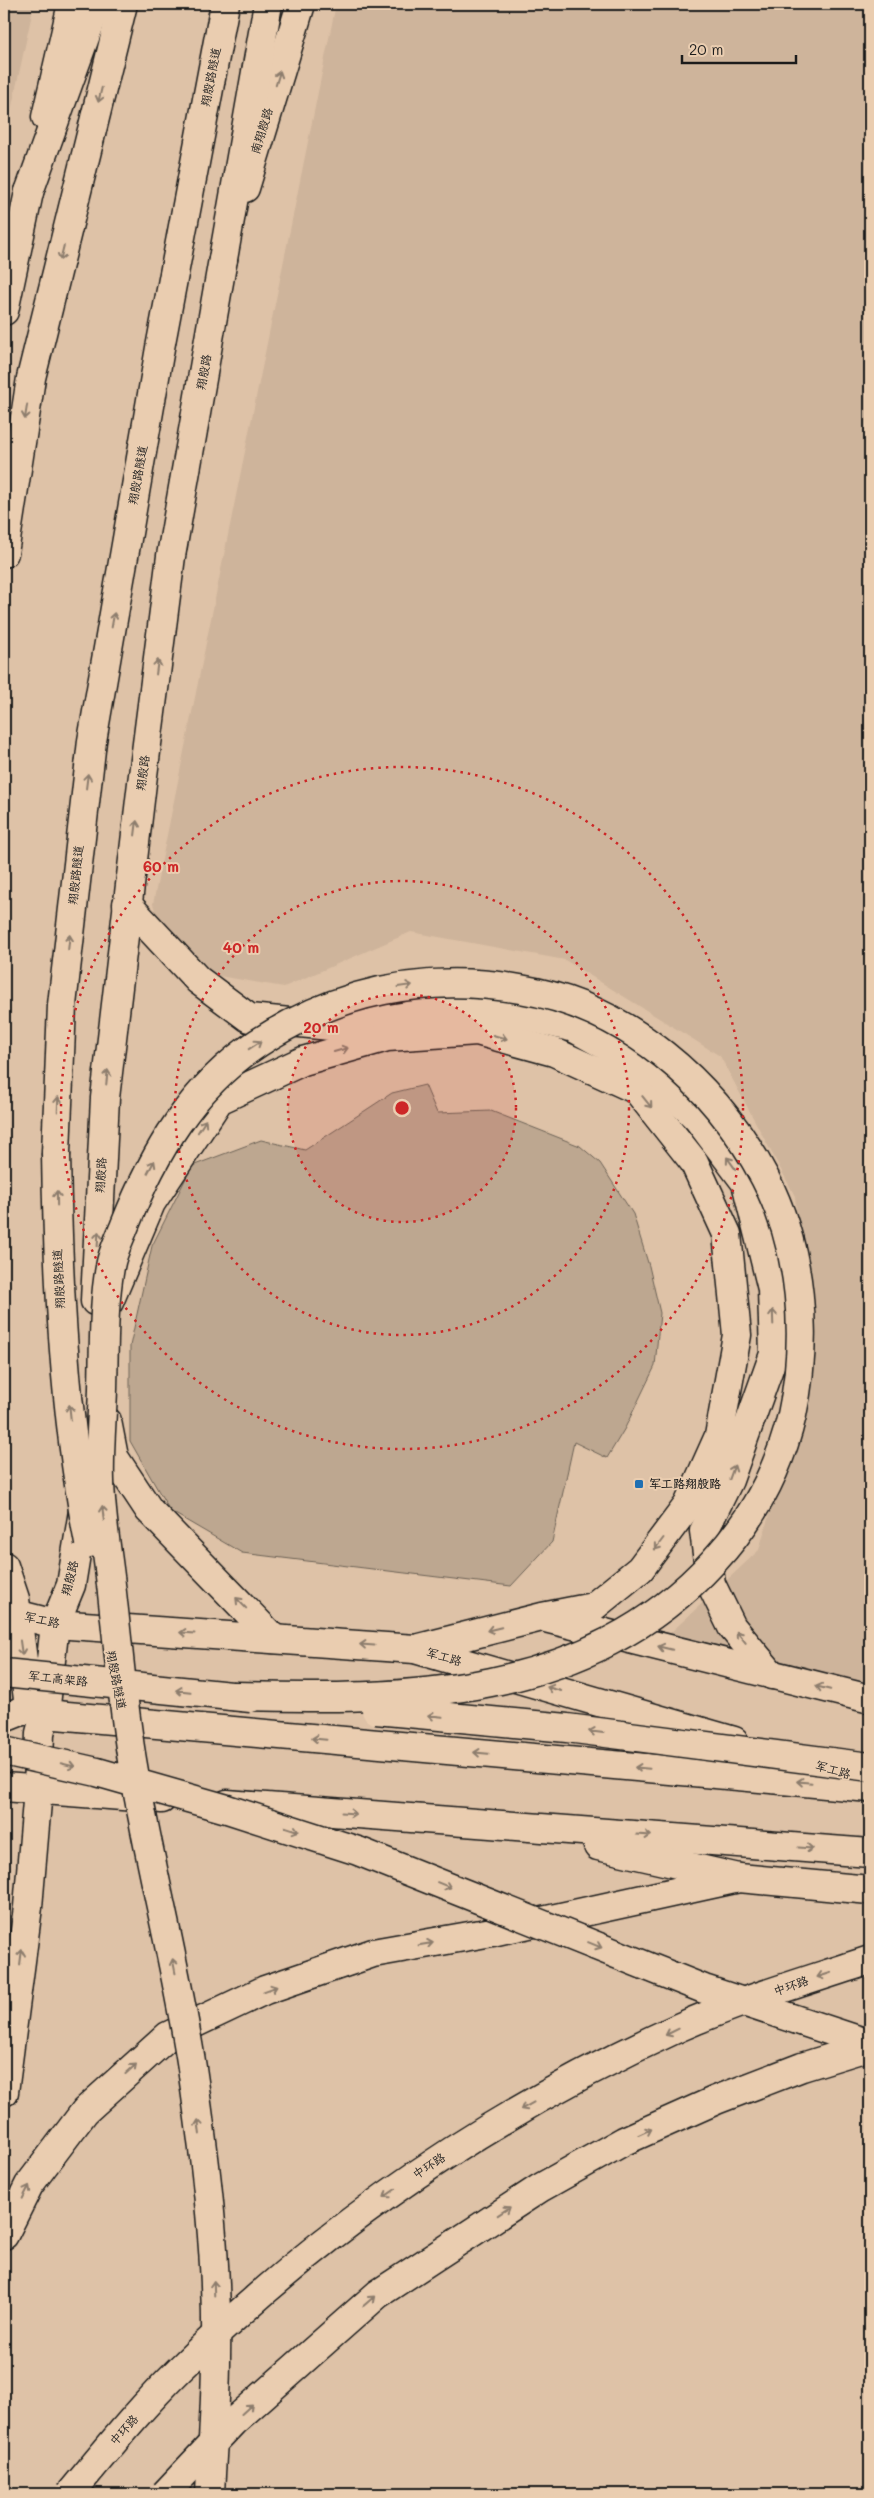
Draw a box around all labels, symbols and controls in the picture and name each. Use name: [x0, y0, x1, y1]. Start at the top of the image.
scale bar: [682, 32, 795, 64]
text: 20 m: [689, 39, 723, 59]
street label: 翔殷路隧道: [196, 46, 224, 108]
one-way arrow: [274, 71, 284, 87]
one-way arrow: [95, 87, 104, 103]
street label: 南翔殷路: [246, 105, 276, 156]
one-way arrow: [56, 245, 66, 261]
street label: 翔殷路: [192, 353, 214, 391]
one-way arrow: [21, 403, 31, 419]
street label: 翔殷路隧道: [124, 444, 150, 506]
one-way arrow: [108, 613, 118, 629]
one-way arrow: [152, 660, 162, 676]
street label: 翔殷路: [132, 754, 152, 792]
one-way arrow: [82, 773, 92, 789]
one-way arrow: [132, 821, 142, 837]
street label: 翔殷路隧道: [64, 844, 86, 906]
text: 60 m: [143, 856, 179, 876]
one-way arrow: [64, 935, 74, 951]
text: 40 m: [223, 937, 259, 957]
one-way arrow: [397, 981, 413, 991]
text: 20 m: [303, 1017, 339, 1037]
one-way arrow: [492, 1033, 508, 1043]
one-way arrow: [248, 1040, 262, 1050]
one-way arrow: [332, 1045, 348, 1055]
one-way arrow: [103, 1069, 112, 1085]
one-way arrow: [641, 1096, 652, 1109]
one-way arrow: [53, 1097, 63, 1113]
centre of rings: [393, 1099, 411, 1117]
one-way arrow: [197, 1119, 207, 1133]
one-way arrow: [726, 1156, 736, 1170]
street label: 翔殷路: [91, 1157, 109, 1193]
one-way arrow: [147, 1160, 157, 1175]
one-way arrow: [52, 1190, 62, 1206]
one-way arrow: [93, 1231, 102, 1247]
street label: 翔殷路隧道: [48, 1249, 68, 1309]
one-way arrow: [768, 1309, 778, 1326]
one-way arrow: [65, 1404, 75, 1420]
one-way arrow: [728, 1465, 737, 1480]
place label: 军工路翔殷路: [649, 1475, 721, 1491]
marker: 军工路翔殷路: [633, 1478, 645, 1490]
one-way arrow: [98, 1505, 108, 1521]
one-way arrow: [653, 1537, 664, 1550]
street label: 翔殷路: [57, 1558, 81, 1597]
one-way arrow: [235, 1597, 247, 1610]
street label: 军工路: [23, 1607, 61, 1631]
one-way arrow: [487, 1625, 503, 1634]
one-way arrow: [179, 1628, 195, 1637]
one-way arrow: [736, 1631, 747, 1644]
one-way arrow: [16, 1639, 26, 1655]
one-way arrow: [359, 1641, 375, 1650]
street label: 军工路: [425, 1643, 464, 1669]
one-way arrow: [658, 1643, 674, 1652]
street label: 翔殷路隧道: [103, 1649, 131, 1711]
street label: 军工高架路: [27, 1667, 89, 1689]
one-way arrow: [815, 1683, 831, 1692]
one-way arrow: [547, 1684, 563, 1694]
one-way arrow: [176, 1686, 192, 1696]
one-way arrow: [427, 1711, 443, 1721]
one-way arrow: [588, 1727, 604, 1737]
one-way arrow: [311, 1734, 327, 1743]
one-way arrow: [473, 1748, 489, 1758]
street label: 军工路: [814, 1756, 853, 1782]
one-way arrow: [60, 1761, 76, 1770]
one-way arrow: [635, 1763, 651, 1772]
one-way arrow: [797, 1777, 813, 1787]
one-way arrow: [340, 1808, 356, 1818]
one-way arrow: [283, 1825, 299, 1835]
one-way arrow: [636, 1831, 652, 1840]
one-way arrow: [798, 1843, 814, 1853]
one-way arrow: [436, 1881, 451, 1890]
one-way arrow: [417, 1938, 433, 1948]
one-way arrow: [587, 1941, 602, 1951]
one-way arrow: [17, 1949, 27, 1965]
one-way arrow: [168, 1959, 178, 1975]
one-way arrow: [817, 1971, 832, 1980]
street label: 中环路: [771, 1972, 810, 1998]
one-way arrow: [262, 1984, 277, 1993]
one-way arrow: [664, 2027, 679, 2037]
one-way arrow: [124, 2063, 137, 2075]
one-way arrow: [520, 2101, 535, 2111]
one-way arrow: [194, 2119, 204, 2135]
one-way arrow: [638, 2126, 653, 2136]
street label: 中环路: [409, 2149, 448, 2182]
one-way arrow: [21, 2184, 31, 2199]
one-way arrow: [383, 2188, 397, 2198]
one-way arrow: [496, 2206, 510, 2216]
one-way arrow: [209, 2280, 219, 2296]
one-way arrow: [362, 2296, 375, 2307]
one-way arrow: [241, 2403, 254, 2415]
street label: 中环路: [105, 2411, 141, 2448]

